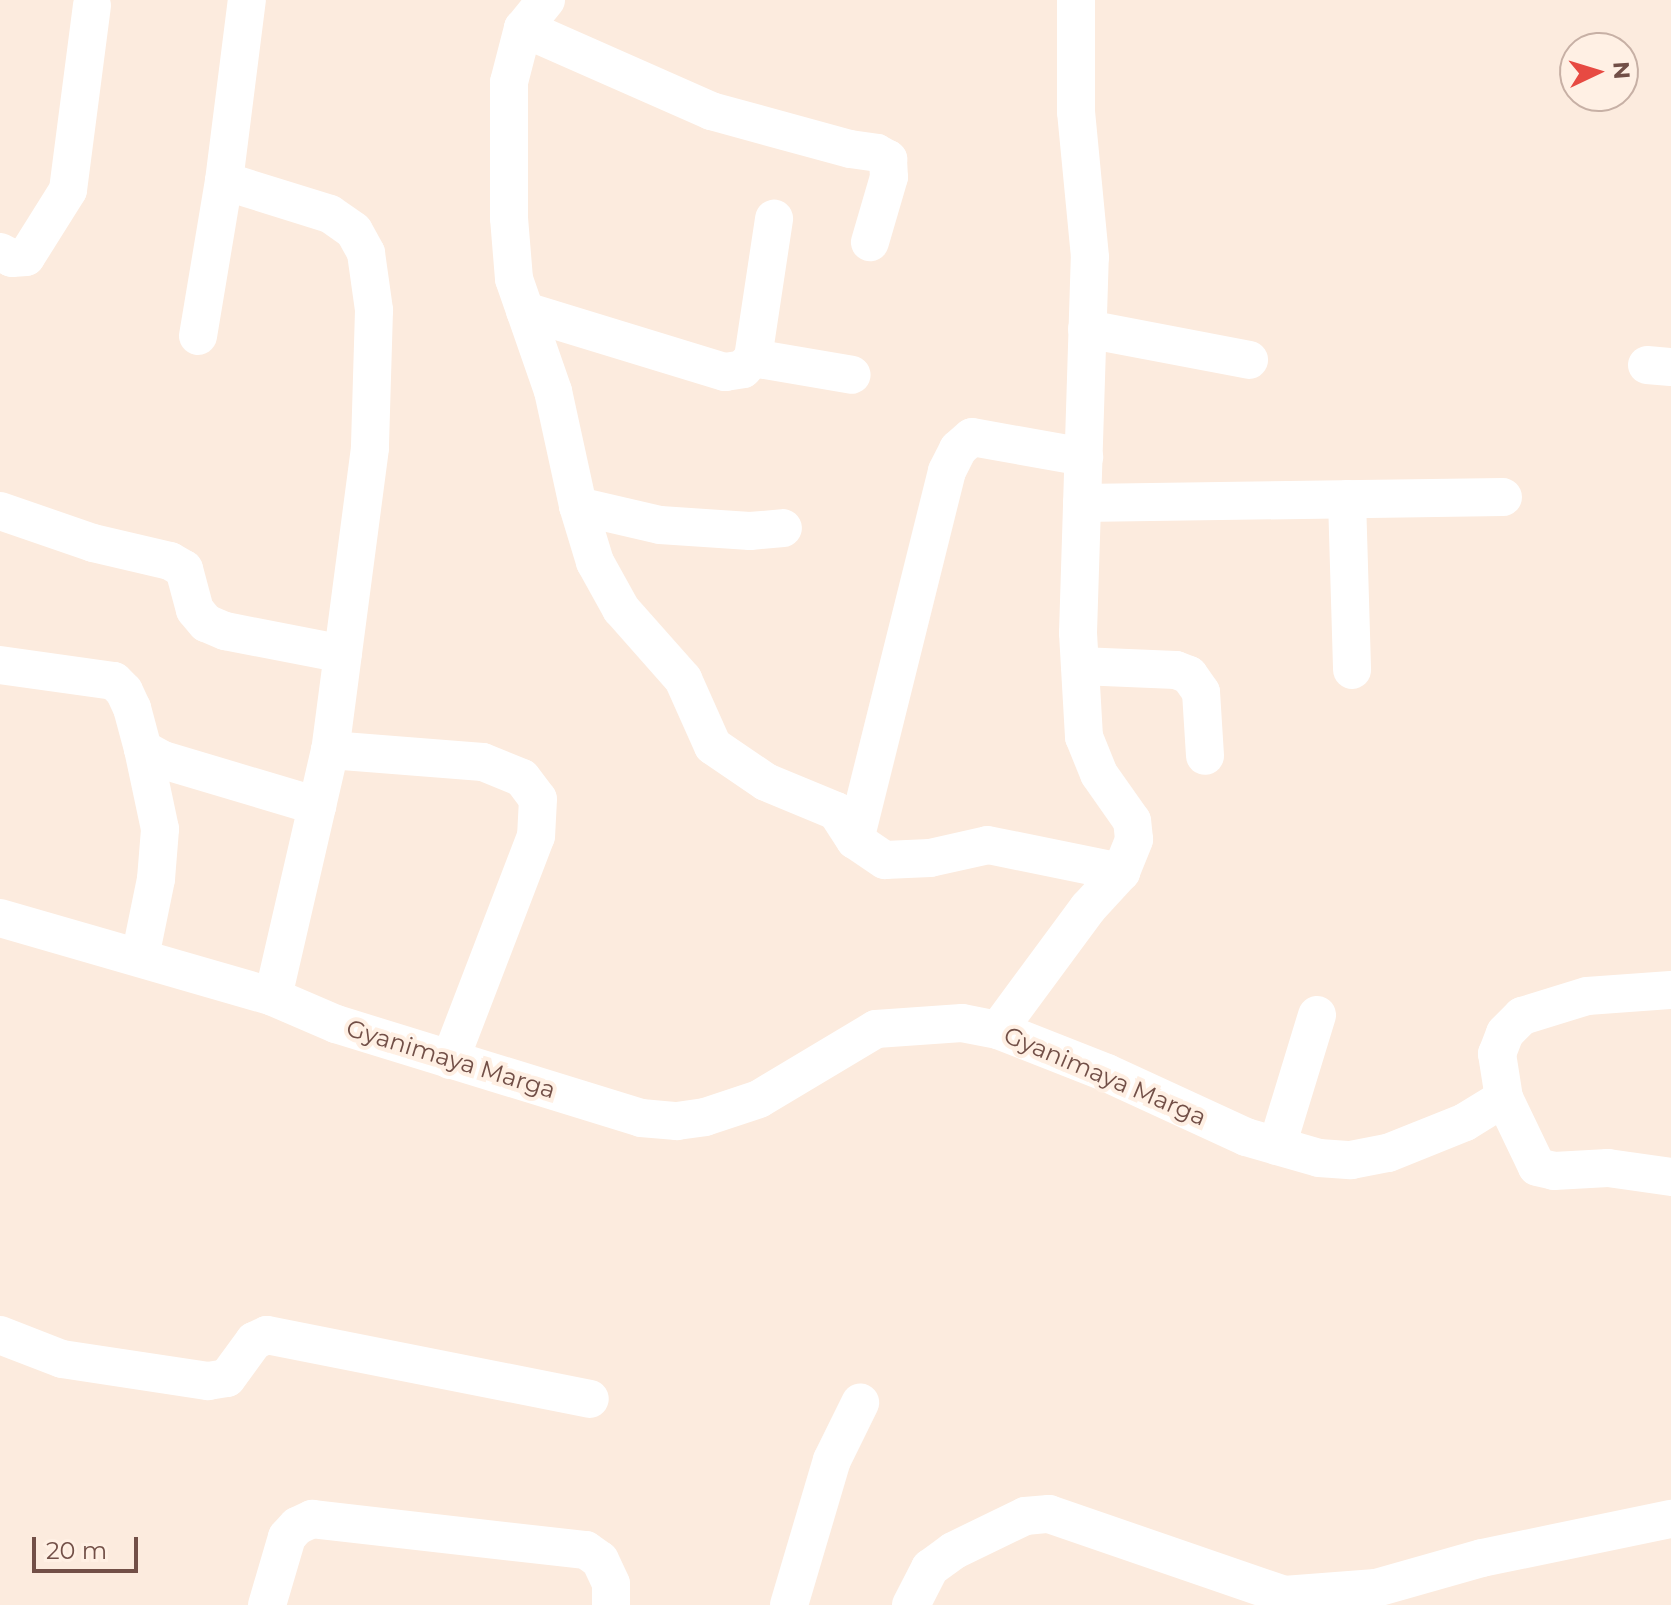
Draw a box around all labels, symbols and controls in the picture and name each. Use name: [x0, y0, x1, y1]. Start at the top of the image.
north arrow: [1559, 32, 1639, 112]
text: N: [1607, 61, 1636, 80]
street label: Gyanimaya Marga: [343, 1013, 559, 1105]
street label: Gyanimaya Marga: [999, 1020, 1211, 1132]
scale bar: [36, 1521, 142, 1571]
text: 20 m: [46, 1536, 107, 1565]

